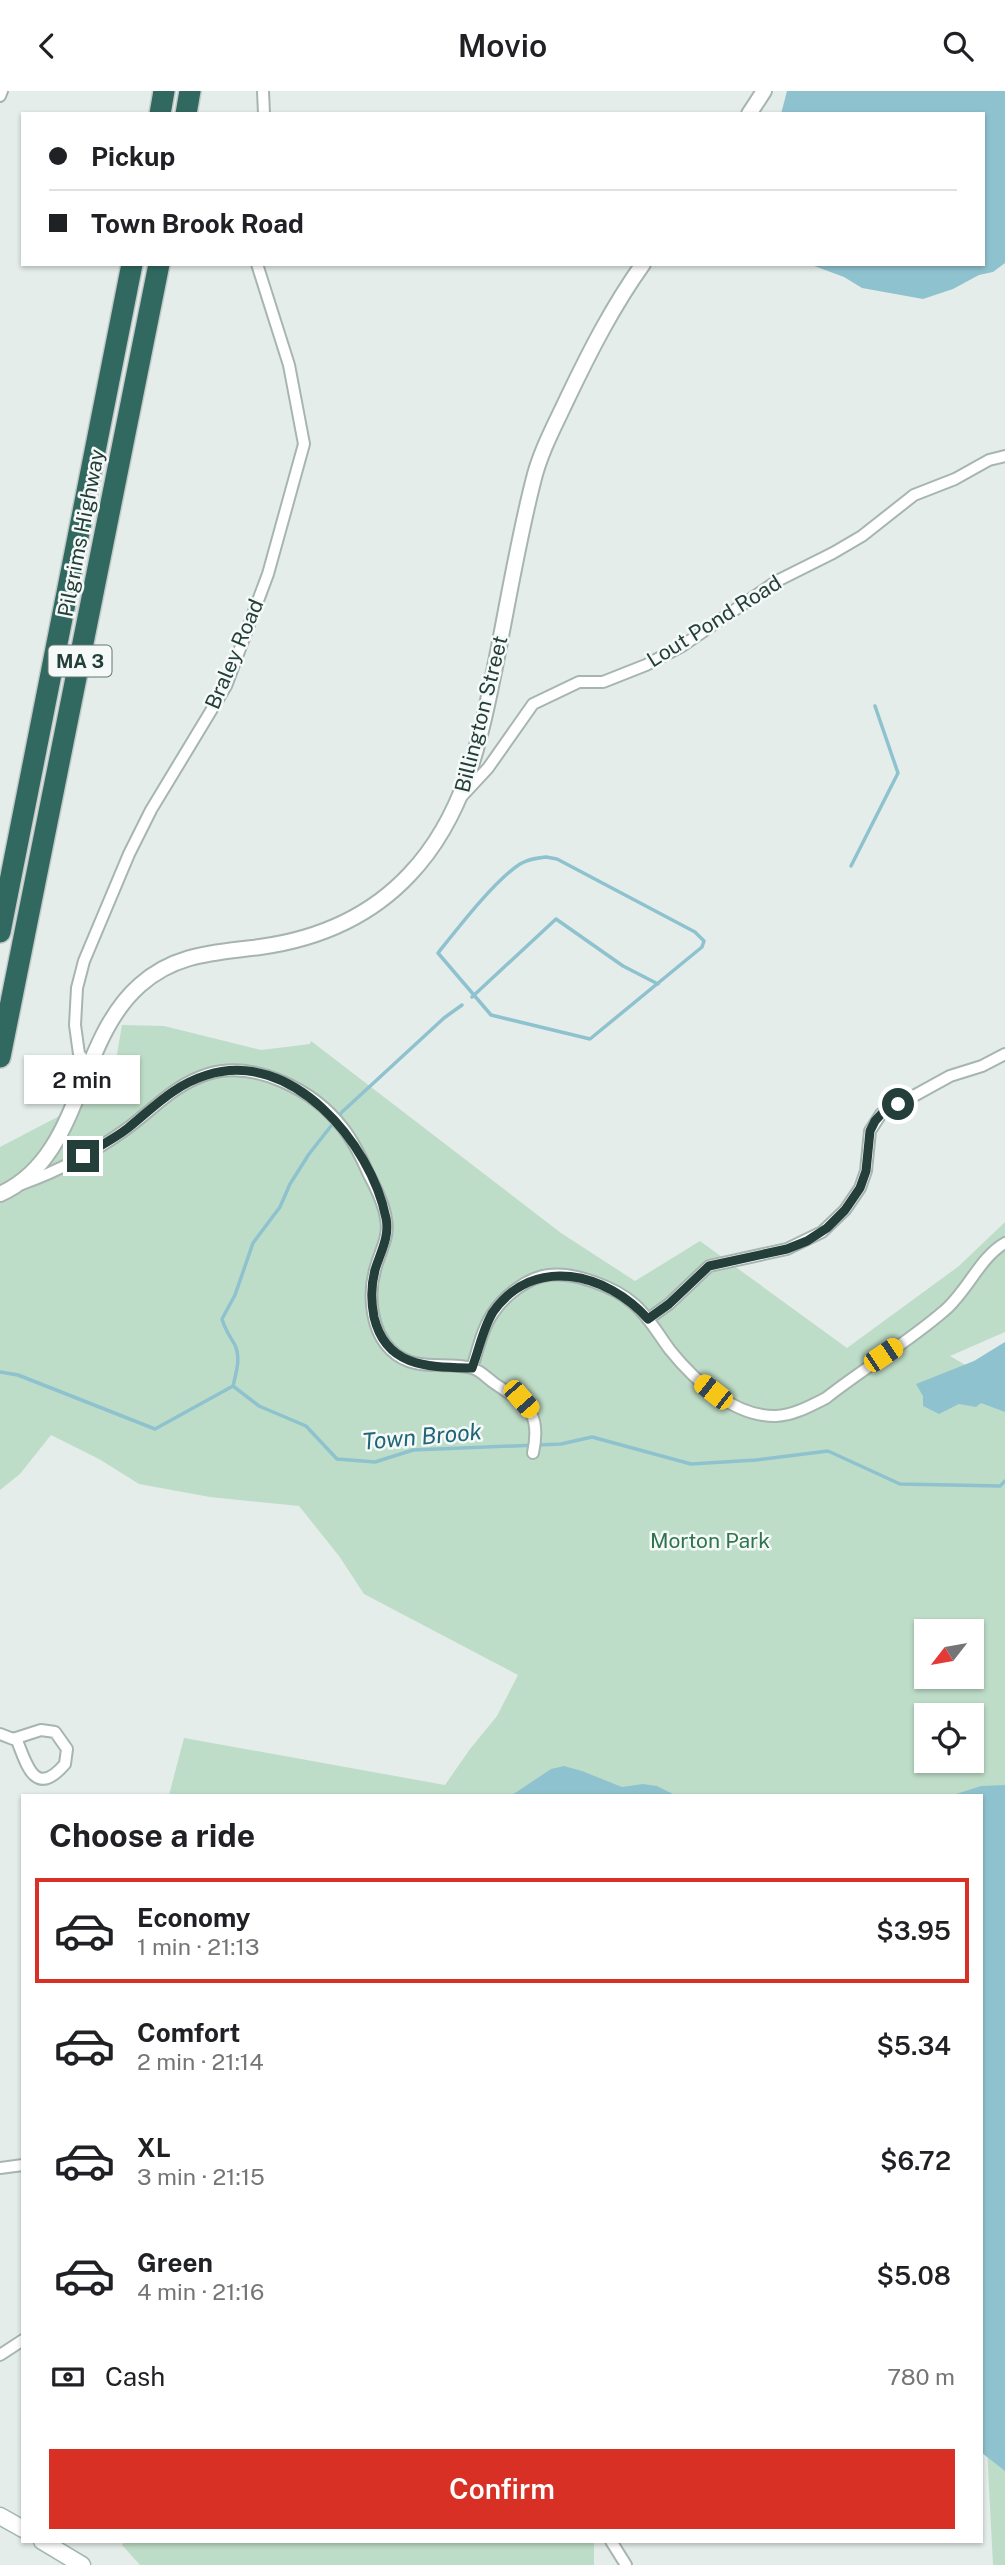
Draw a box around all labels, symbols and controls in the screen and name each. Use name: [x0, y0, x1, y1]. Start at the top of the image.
icon: back: [28, 27, 66, 65]
text: Movio: [458, 27, 547, 64]
icon: search: [939, 27, 977, 65]
text: Pickup: [91, 141, 175, 172]
text: Town Brook Road: [91, 208, 304, 239]
street label: Pilgrims Highway: [52, 447, 110, 619]
street label: Lout Pond Road: [642, 570, 786, 672]
street label: Braley Road: [200, 595, 268, 713]
street label: Billington Street: [449, 633, 513, 795]
road number: MA 3: [48, 645, 112, 677]
callout: 2 min: [25, 1055, 141, 1103]
text: 2 min: [52, 1066, 112, 1093]
route start: [882, 1088, 914, 1120]
route end: [67, 1140, 99, 1172]
car: [860, 1335, 907, 1375]
car: [690, 1371, 737, 1413]
car: [500, 1376, 543, 1422]
water label: Town Brook: [361, 1417, 483, 1455]
park label: Morton Park: [650, 1528, 770, 1553]
north arrow: [914, 1619, 984, 1689]
map controls: [914, 1619, 984, 1773]
button: locate: [914, 1703, 984, 1773]
text: Choose a ride: [49, 1817, 255, 1854]
icon: car: [53, 1899, 116, 1962]
text: Economy: [137, 1902, 250, 1933]
text: $3.95: [876, 1915, 951, 1946]
text: 1 min · 21:13: [137, 1933, 259, 1960]
icon: car: [53, 2014, 116, 2077]
text: Comfort: [137, 2017, 240, 2048]
text: $5.34: [876, 2030, 951, 2061]
text: 2 min · 21:14: [137, 2048, 264, 2075]
icon: car: [53, 2129, 116, 2192]
text: XL: [137, 2132, 171, 2163]
text: $6.72: [880, 2145, 951, 2176]
text: 3 min · 21:15: [137, 2163, 265, 2190]
icon: car: [53, 2244, 116, 2307]
text: Green: [137, 2247, 213, 2278]
text: $5.08: [877, 2260, 951, 2291]
text: 4 min · 21:16: [137, 2278, 264, 2305]
icon: cash: [49, 2358, 87, 2396]
text: Cash: [105, 2361, 165, 2392]
text: 780 m: [887, 2363, 955, 2390]
button: Confirm: [49, 2449, 955, 2529]

